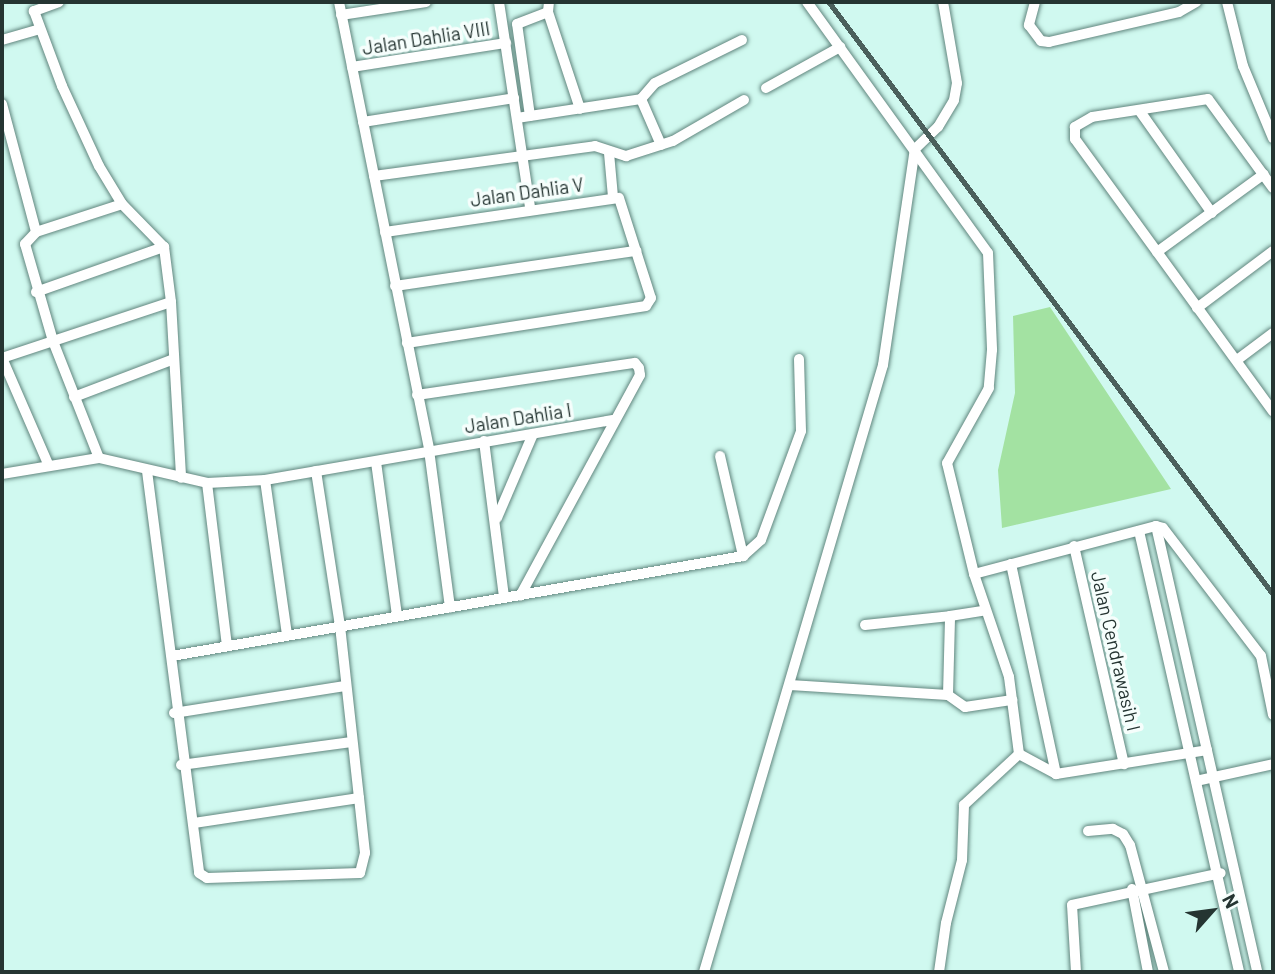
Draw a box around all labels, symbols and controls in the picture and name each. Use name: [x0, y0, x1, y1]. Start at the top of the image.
street label: Jalan Dahlia VIII: [360, 17, 492, 59]
street label: Jalan Dahlia V: [469, 173, 585, 211]
street label: Jalan Dahlia I: [463, 398, 573, 438]
street label: Jalan Cendrawasih I: [1086, 569, 1146, 733]
north arrow: [1177, 876, 1247, 946]
text: N: [1218, 890, 1244, 912]

